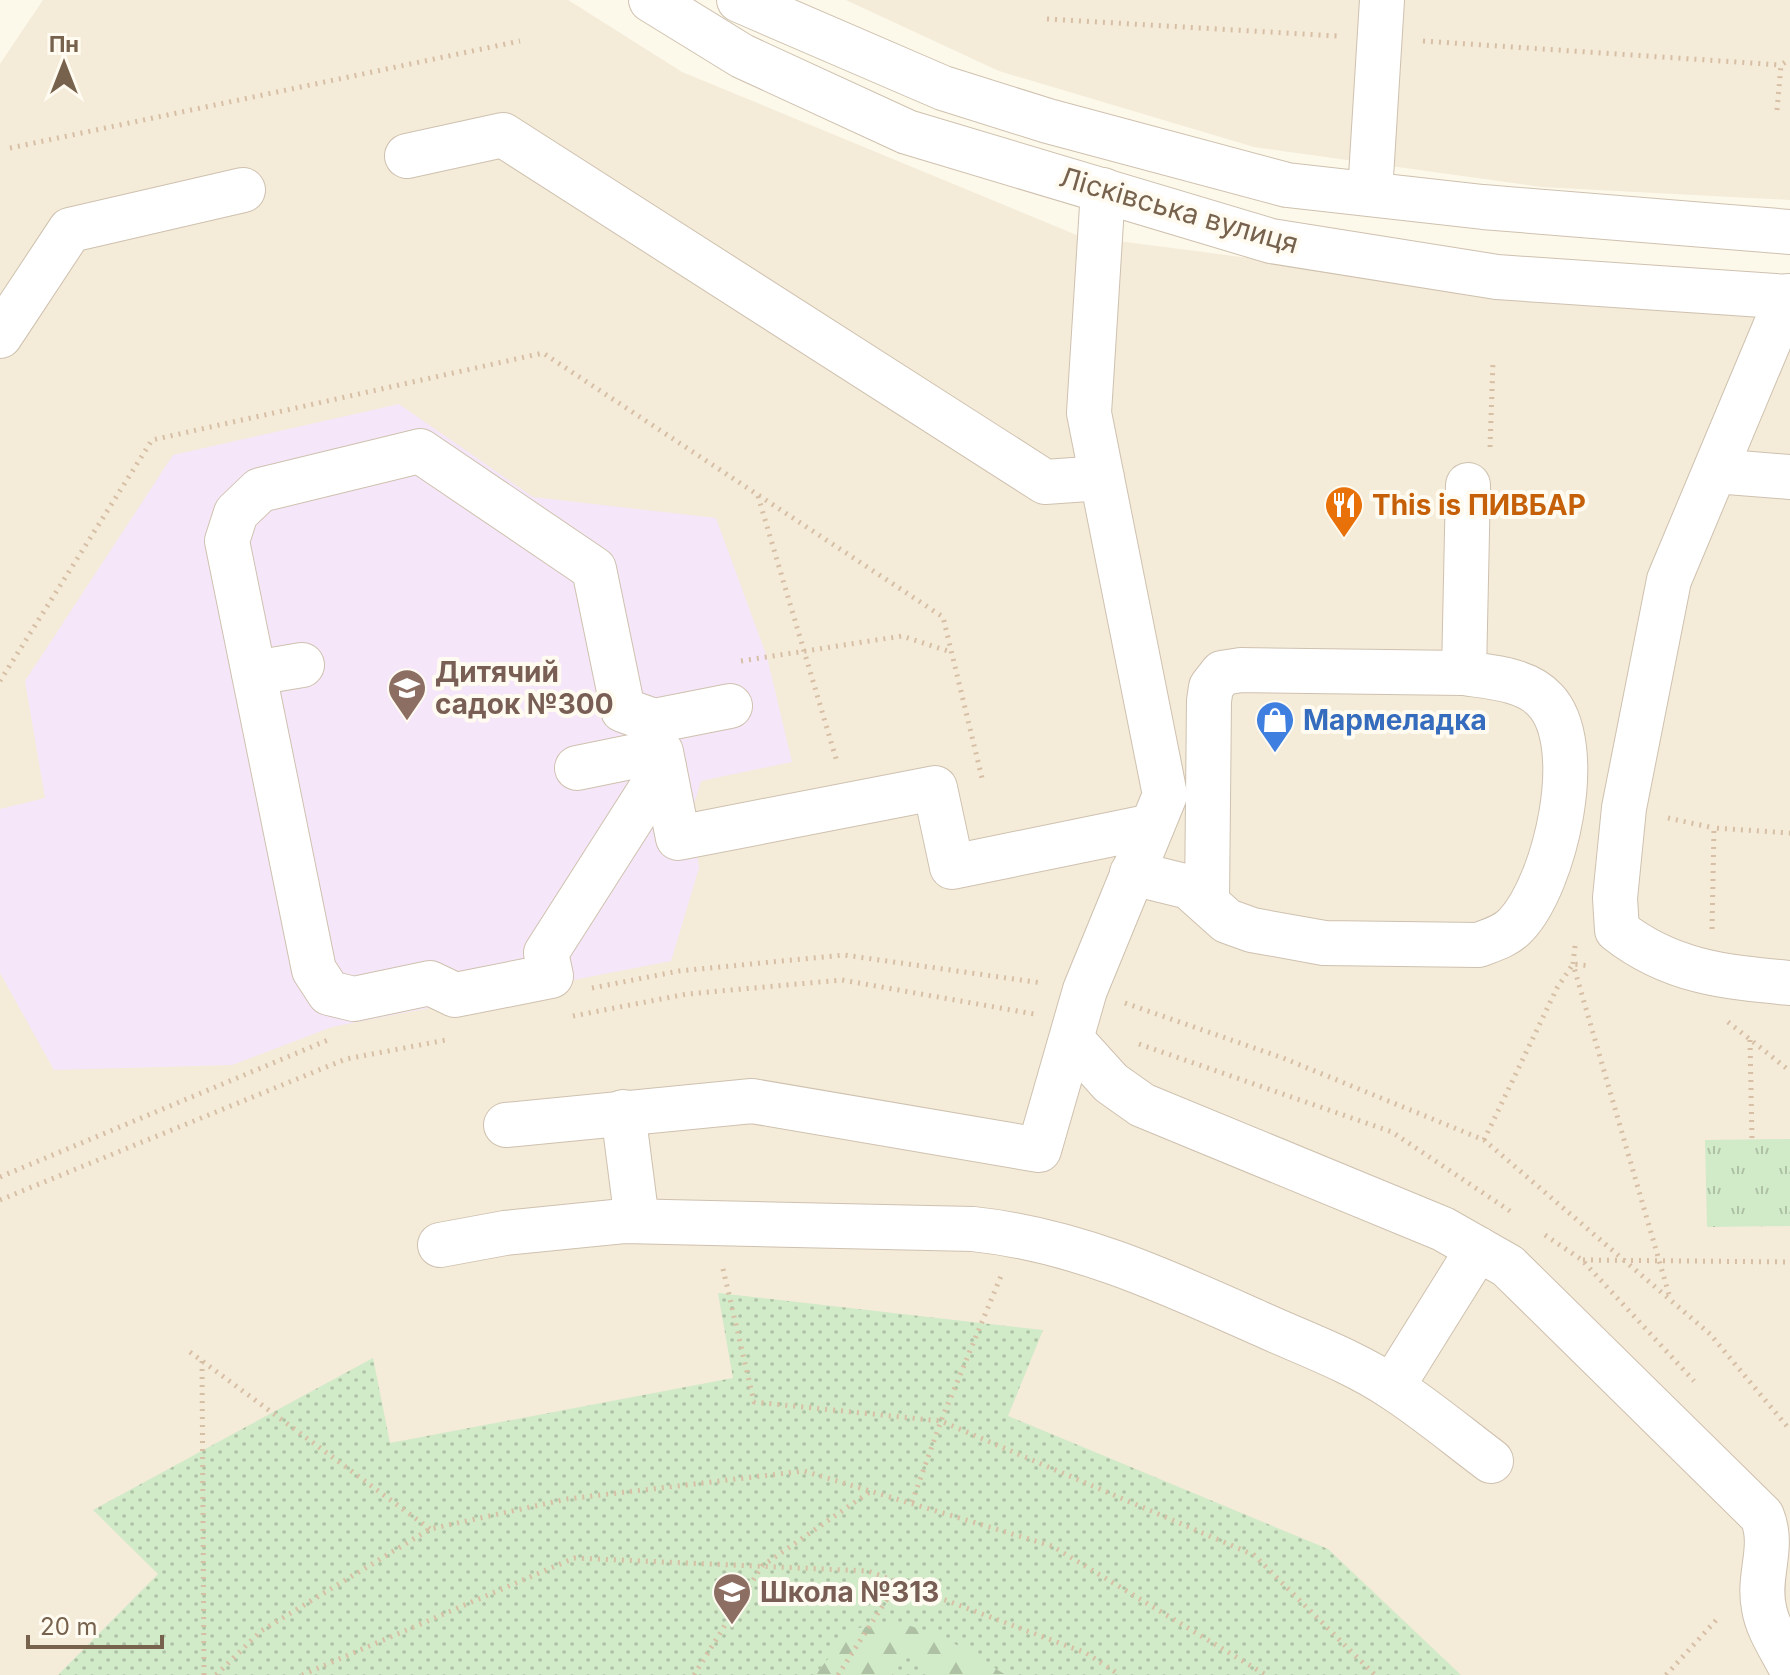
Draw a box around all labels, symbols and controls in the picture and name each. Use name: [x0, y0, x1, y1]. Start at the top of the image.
north arrow: [24, 24, 104, 104]
text: Пн: [49, 31, 79, 57]
street label: Лісківська вулиця: [1056, 160, 1302, 260]
restaurant icon: This is ПИВБАР: [1323, 484, 1365, 539]
place label: This is ПИВБАР: [1372, 488, 1586, 522]
place label: Дитячий садок №300: [435, 655, 614, 721]
school or university icon: Дитячий садок №300: [386, 667, 428, 722]
shop icon: Мармеладка: [1254, 699, 1296, 754]
place label: Мармеладка: [1303, 703, 1487, 737]
school or university icon: Школа №313: [711, 1571, 753, 1626]
place label: Школа №313: [760, 1575, 939, 1609]
scale bar: [28, 1599, 162, 1649]
text: 20 m: [40, 1612, 98, 1641]

